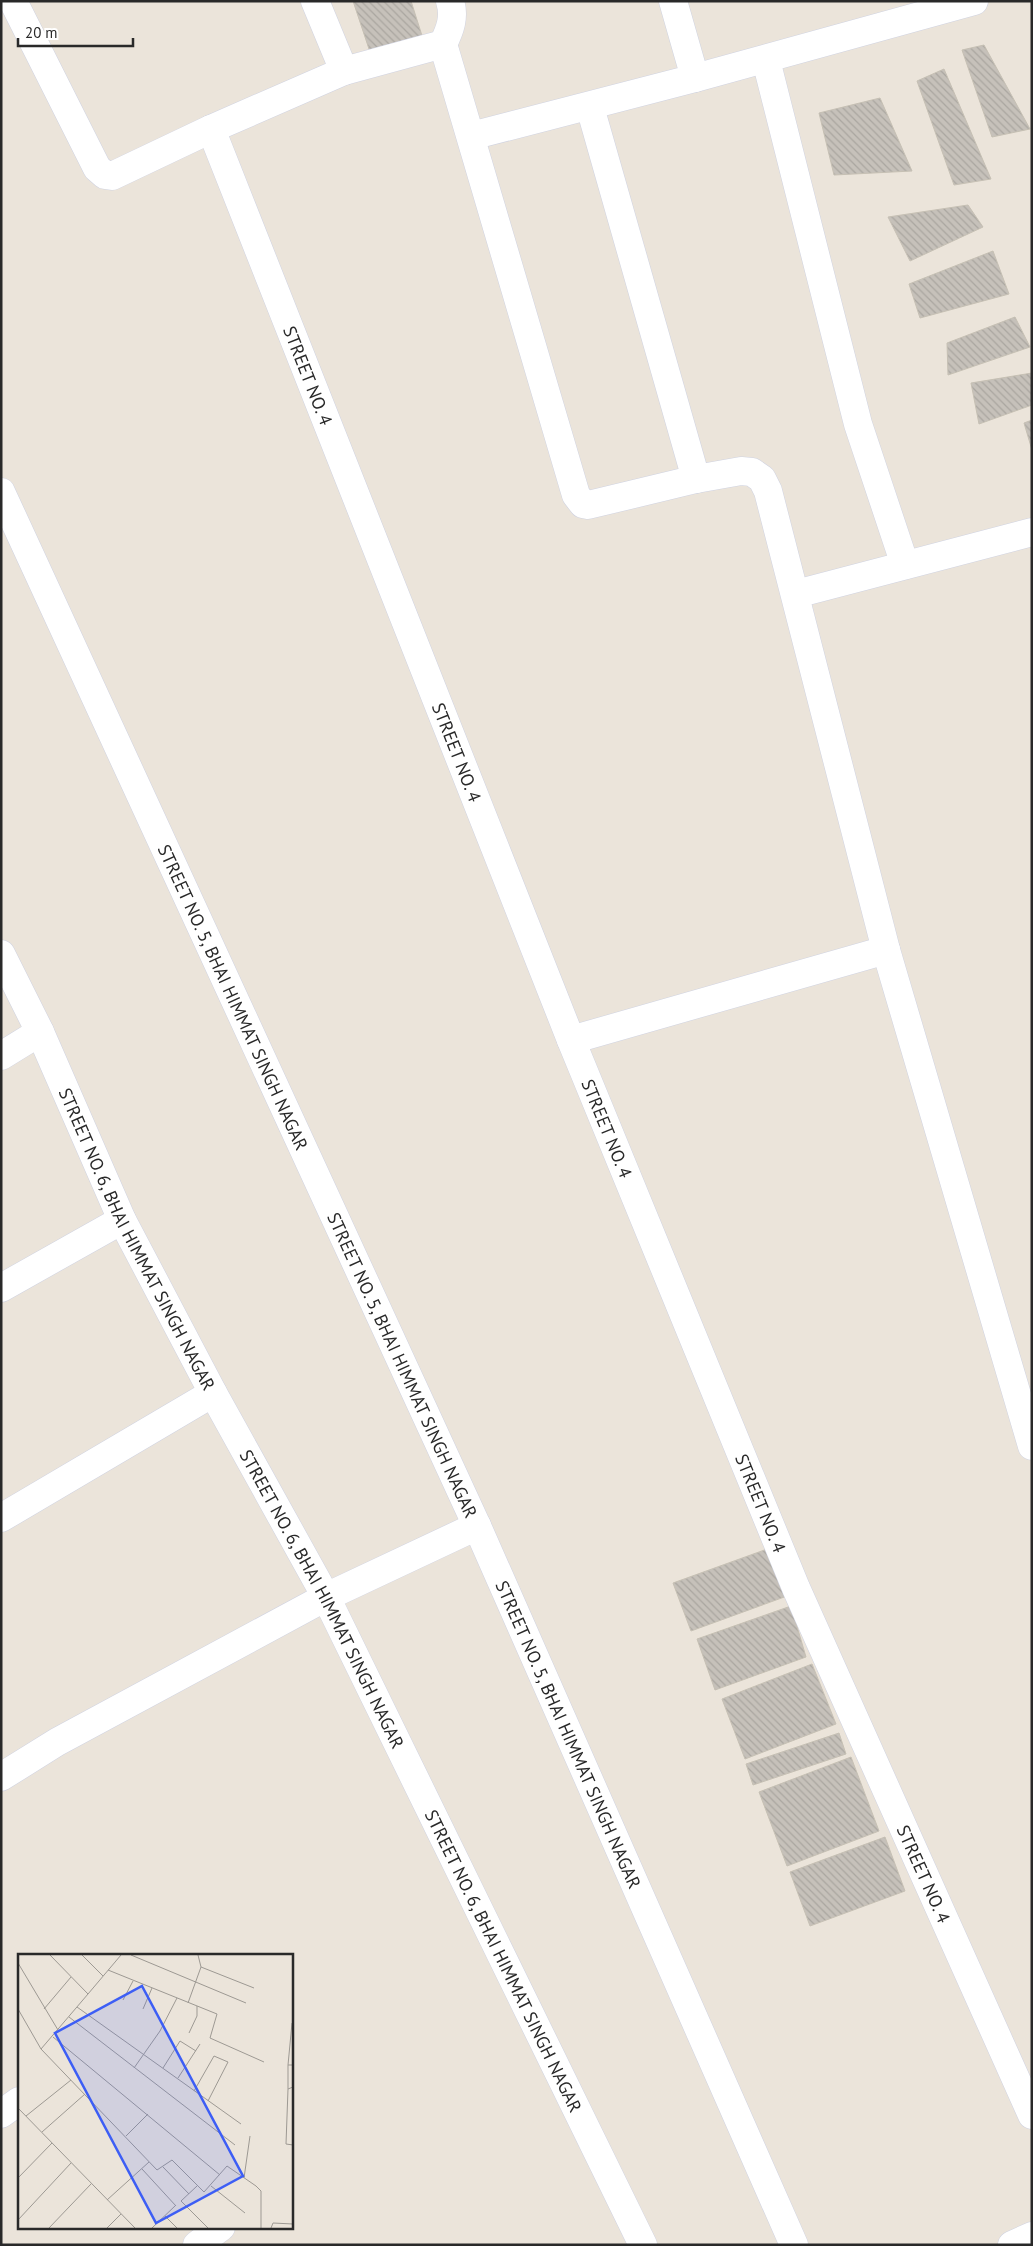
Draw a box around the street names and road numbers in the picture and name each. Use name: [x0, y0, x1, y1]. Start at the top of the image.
street label: STREET NO. 4: [278, 323, 338, 429]
street label: STREET NO. 4: [427, 699, 487, 805]
street label: STREET NO. 5, BHAI HIMMAT SINGH NAGAR: [153, 841, 314, 1154]
street label: STREET NO. 4: [577, 1076, 638, 1181]
street label: STREET NO. 6, BHAI HIMMAT SINGH NAGAR: [54, 1084, 221, 1394]
street label: STREET NO. 5, BHAI HIMMAT SINGH NAGAR: [323, 1208, 483, 1522]
street label: STREET NO. 6, BHAI HIMMAT SINGH NAGAR: [235, 1445, 410, 1752]
street label: STREET NO. 4: [731, 1450, 792, 1556]
street label: STREET NO. 5, BHAI HIMMAT SINGH NAGAR: [491, 1577, 647, 1892]
street label: STREET NO. 6, BHAI HIMMAT SINGH NAGAR: [420, 1806, 588, 2116]
street label: STREET NO. 4: [892, 1821, 956, 1926]

